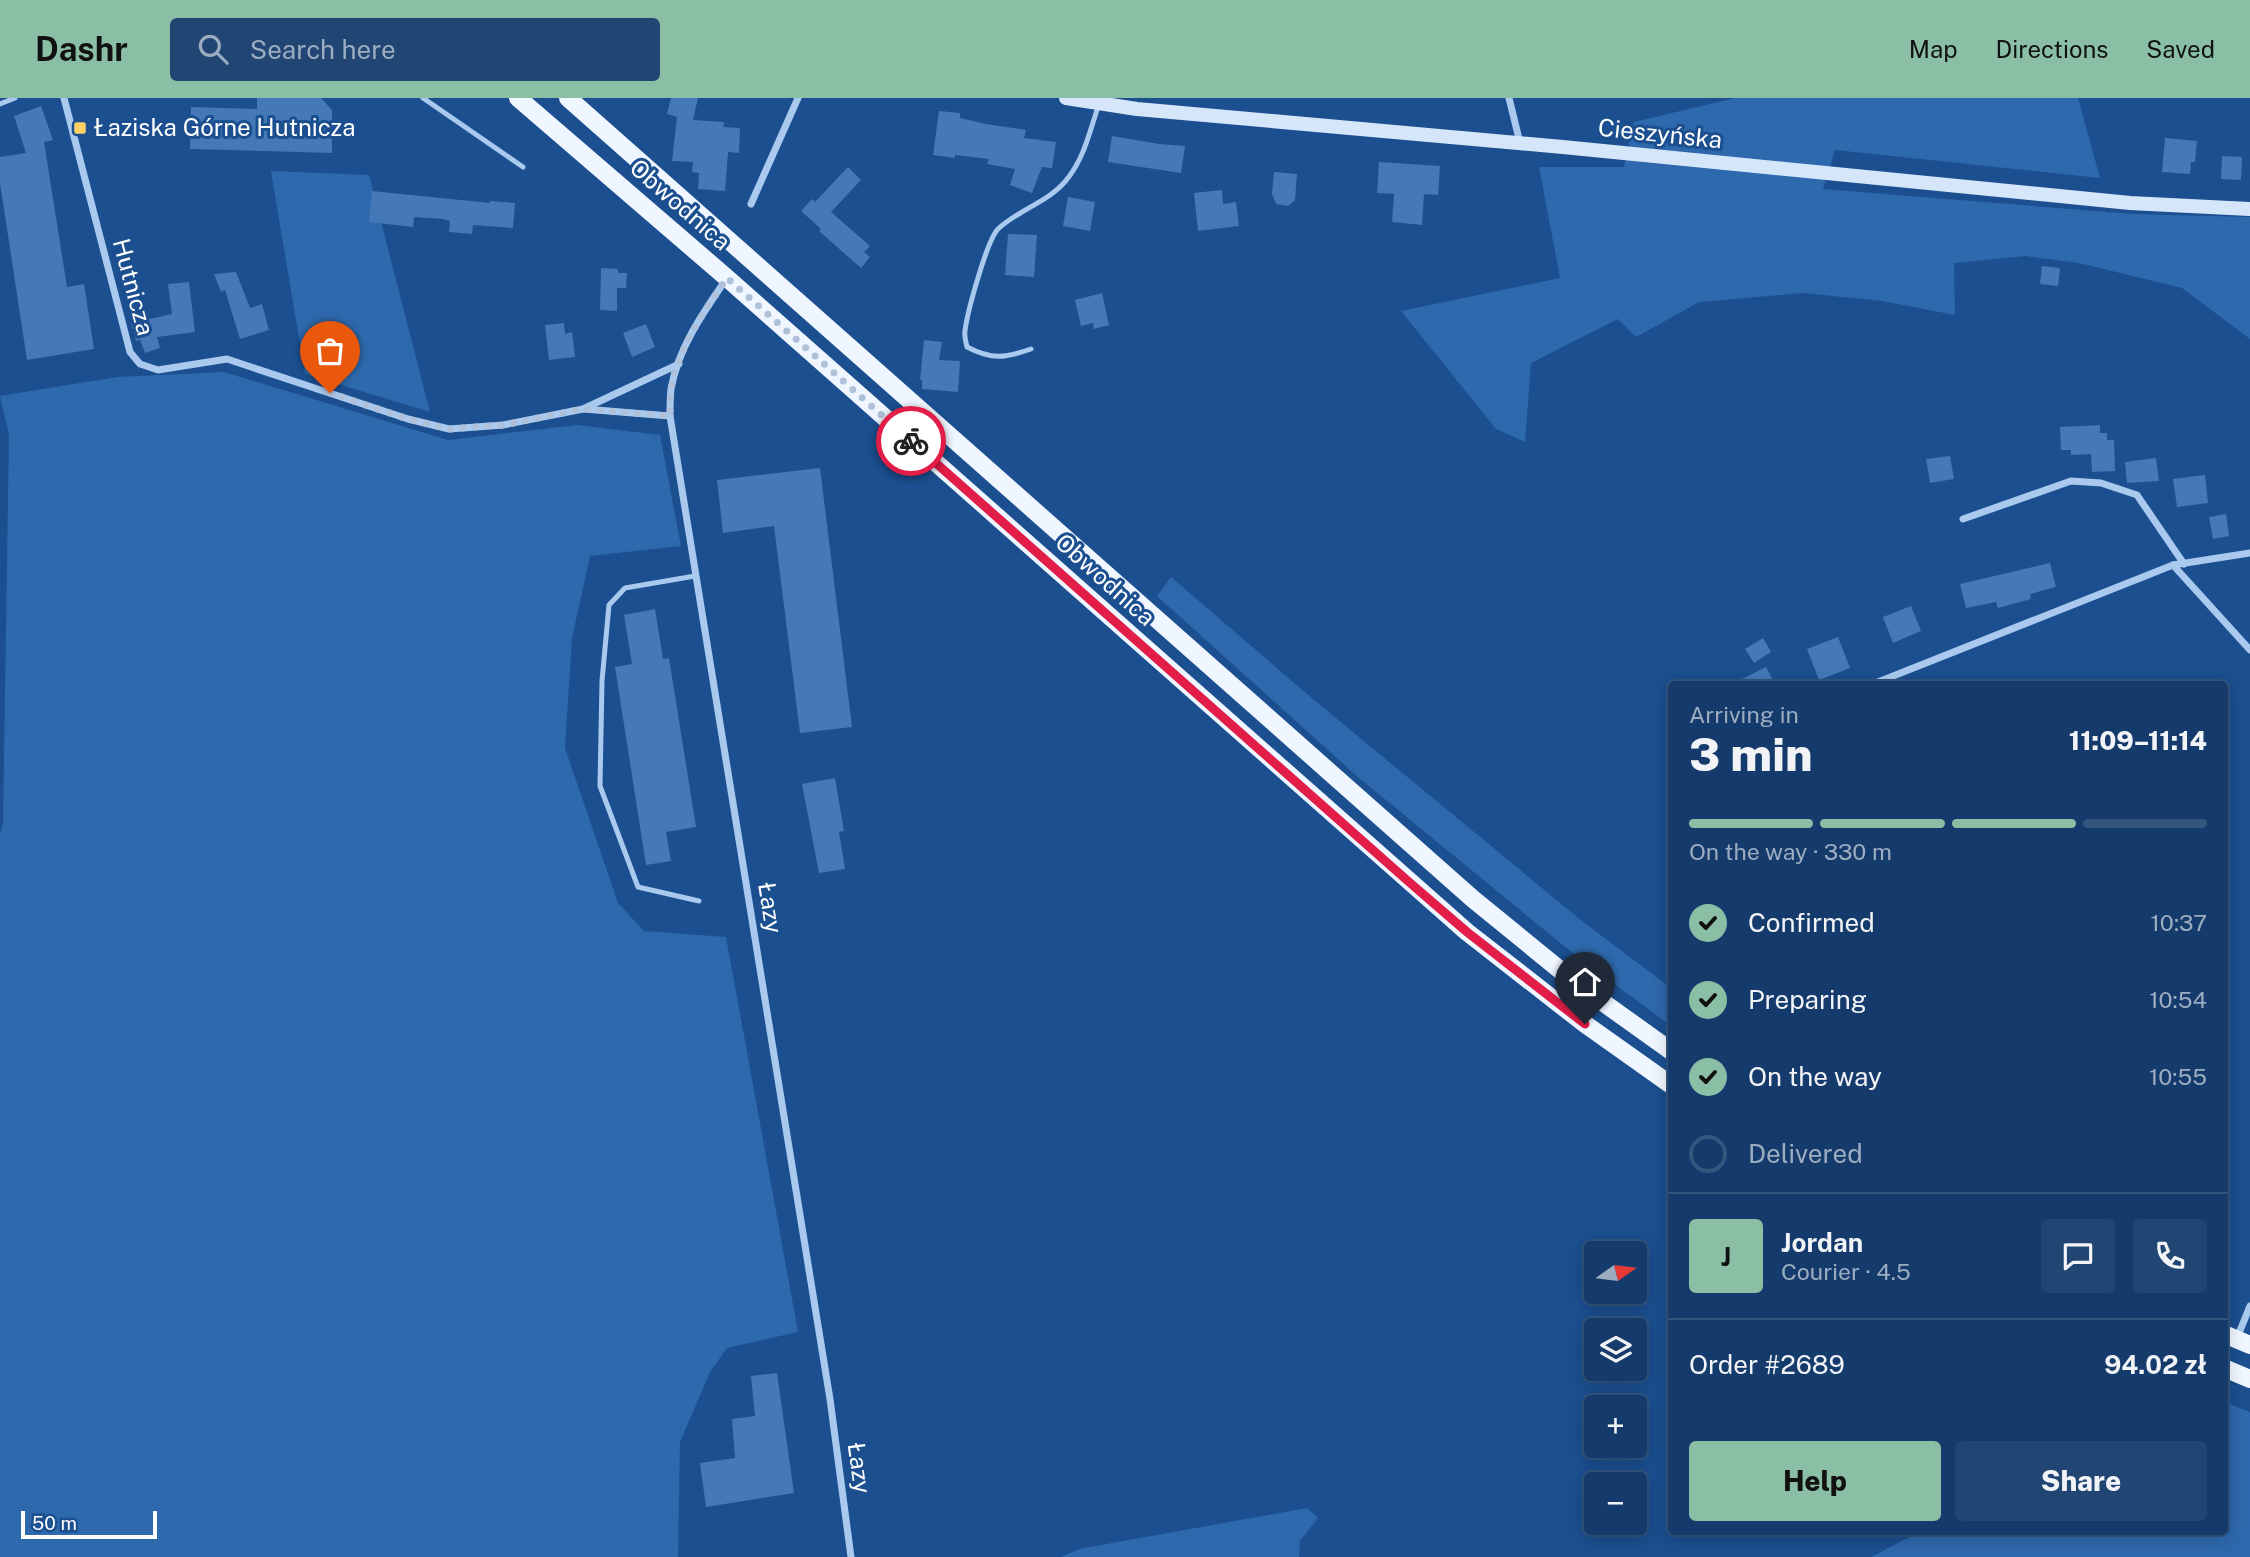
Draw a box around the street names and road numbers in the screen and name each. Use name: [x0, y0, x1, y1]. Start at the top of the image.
street label: Cieszyńska: [1597, 113, 1723, 153]
street label: Obwodnica: [625, 153, 737, 256]
street label: Hutnicza: [108, 235, 160, 338]
street label: Obwodnica: [1050, 527, 1161, 631]
street label: Łazy: [753, 880, 789, 935]
street label: Łazy: [843, 1441, 877, 1495]

